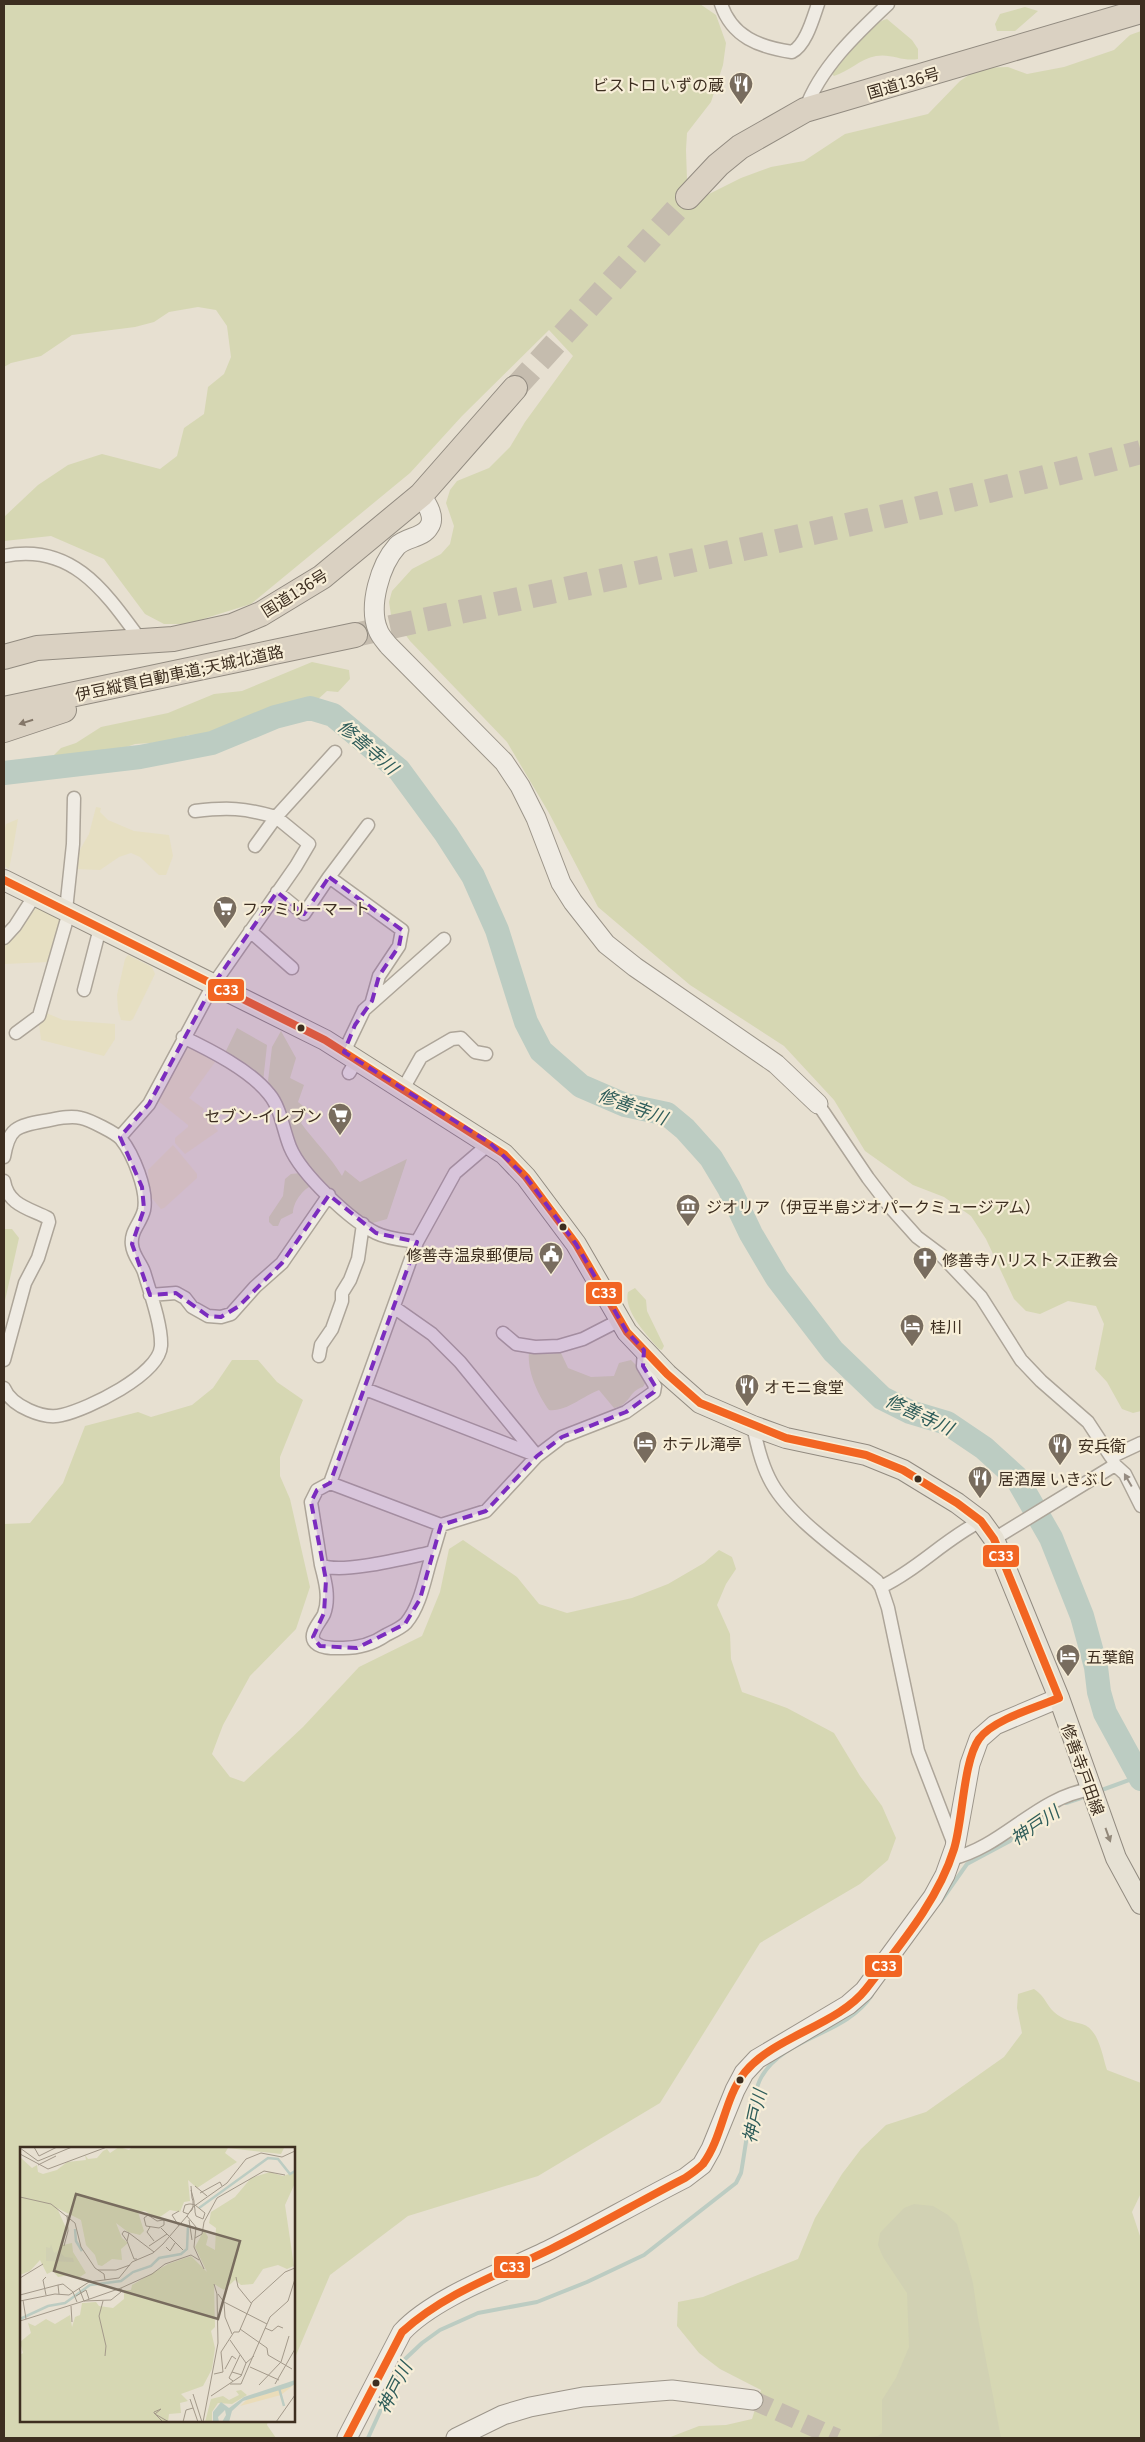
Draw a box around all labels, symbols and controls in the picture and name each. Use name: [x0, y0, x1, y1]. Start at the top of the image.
street label: 国道136号: [864, 60, 942, 104]
restaurant icon: ビストロ いずの蔵: [728, 71, 754, 105]
place label: ビストロ いずの蔵: [592, 72, 724, 96]
street label: 国道136号: [256, 562, 332, 622]
street label: 伊豆縦貫自動車道;天城北道路: [73, 638, 285, 706]
water label: 修善寺川: [333, 713, 406, 781]
one-way arrow: [19, 719, 34, 726]
supermarket icon: ファミリーマート: [212, 895, 238, 929]
place label: ファミリーマート: [242, 896, 370, 920]
line badge: C33: [207, 978, 245, 1002]
text: C33: [213, 979, 239, 999]
unlabelled marker: [296, 1023, 306, 1033]
water label: 修善寺川: [595, 1080, 673, 1130]
supermarket icon: セブン-イレブン: [327, 1102, 353, 1136]
place label: セブン-イレブン: [204, 1103, 322, 1127]
museum icon: ジオリア（伊豆半島ジオパークミュージアム）: [675, 1193, 701, 1227]
place label: ジオリア（伊豆半島ジオパークミュージアム）: [706, 1194, 1041, 1218]
unlabelled marker: [558, 1222, 568, 1232]
public building icon: 修善寺温泉郵便局: [538, 1241, 564, 1275]
place label: 修善寺温泉郵便局: [406, 1242, 534, 1266]
church icon: 修善寺ハリストス正教会: [912, 1246, 938, 1280]
place label: 修善寺ハリストス正教会: [942, 1247, 1118, 1271]
line badge: C33: [585, 1281, 623, 1305]
text: C33: [591, 1282, 617, 1302]
hotel icon: 桂川: [899, 1313, 925, 1347]
place label: 桂川: [930, 1314, 962, 1338]
restaurant icon: オモニ食堂: [734, 1373, 760, 1407]
place label: オモニ食堂: [764, 1374, 844, 1398]
water label: 修善寺川: [882, 1386, 960, 1441]
hotel icon: ホテル滝亭: [632, 1430, 658, 1464]
place label: ホテル滝亭: [662, 1431, 742, 1455]
restaurant icon: 安兵衛: [1047, 1432, 1073, 1466]
place label: 安兵衛: [1078, 1433, 1126, 1457]
restaurant icon: 居酒屋 いきぶし: [967, 1465, 993, 1499]
place label: 居酒屋 いきぶし: [998, 1466, 1114, 1490]
one-way arrow: [1123, 1473, 1132, 1487]
unlabelled marker: [913, 1474, 923, 1484]
line badge: C33: [982, 1544, 1020, 1568]
text: C33: [988, 1545, 1014, 1565]
hotel icon: 五葉館: [1055, 1643, 1081, 1677]
place label: 五葉館: [1086, 1644, 1134, 1668]
street label: 修善寺戸田線: [1056, 1720, 1112, 1818]
water label: 神戸川: [1004, 1797, 1065, 1850]
one-way arrow: [1105, 1828, 1112, 1843]
line badge: C33: [864, 1954, 903, 1978]
text: C33: [871, 1955, 897, 1975]
unlabelled marker: [735, 2075, 745, 2085]
water label: 神戸川: [735, 2085, 772, 2145]
inset map: [20, 2147, 295, 2422]
line badge: C33: [493, 2255, 531, 2279]
text: C33: [499, 2256, 525, 2276]
water label: 神戸川: [369, 2355, 418, 2417]
unlabelled marker: [371, 2378, 381, 2388]

